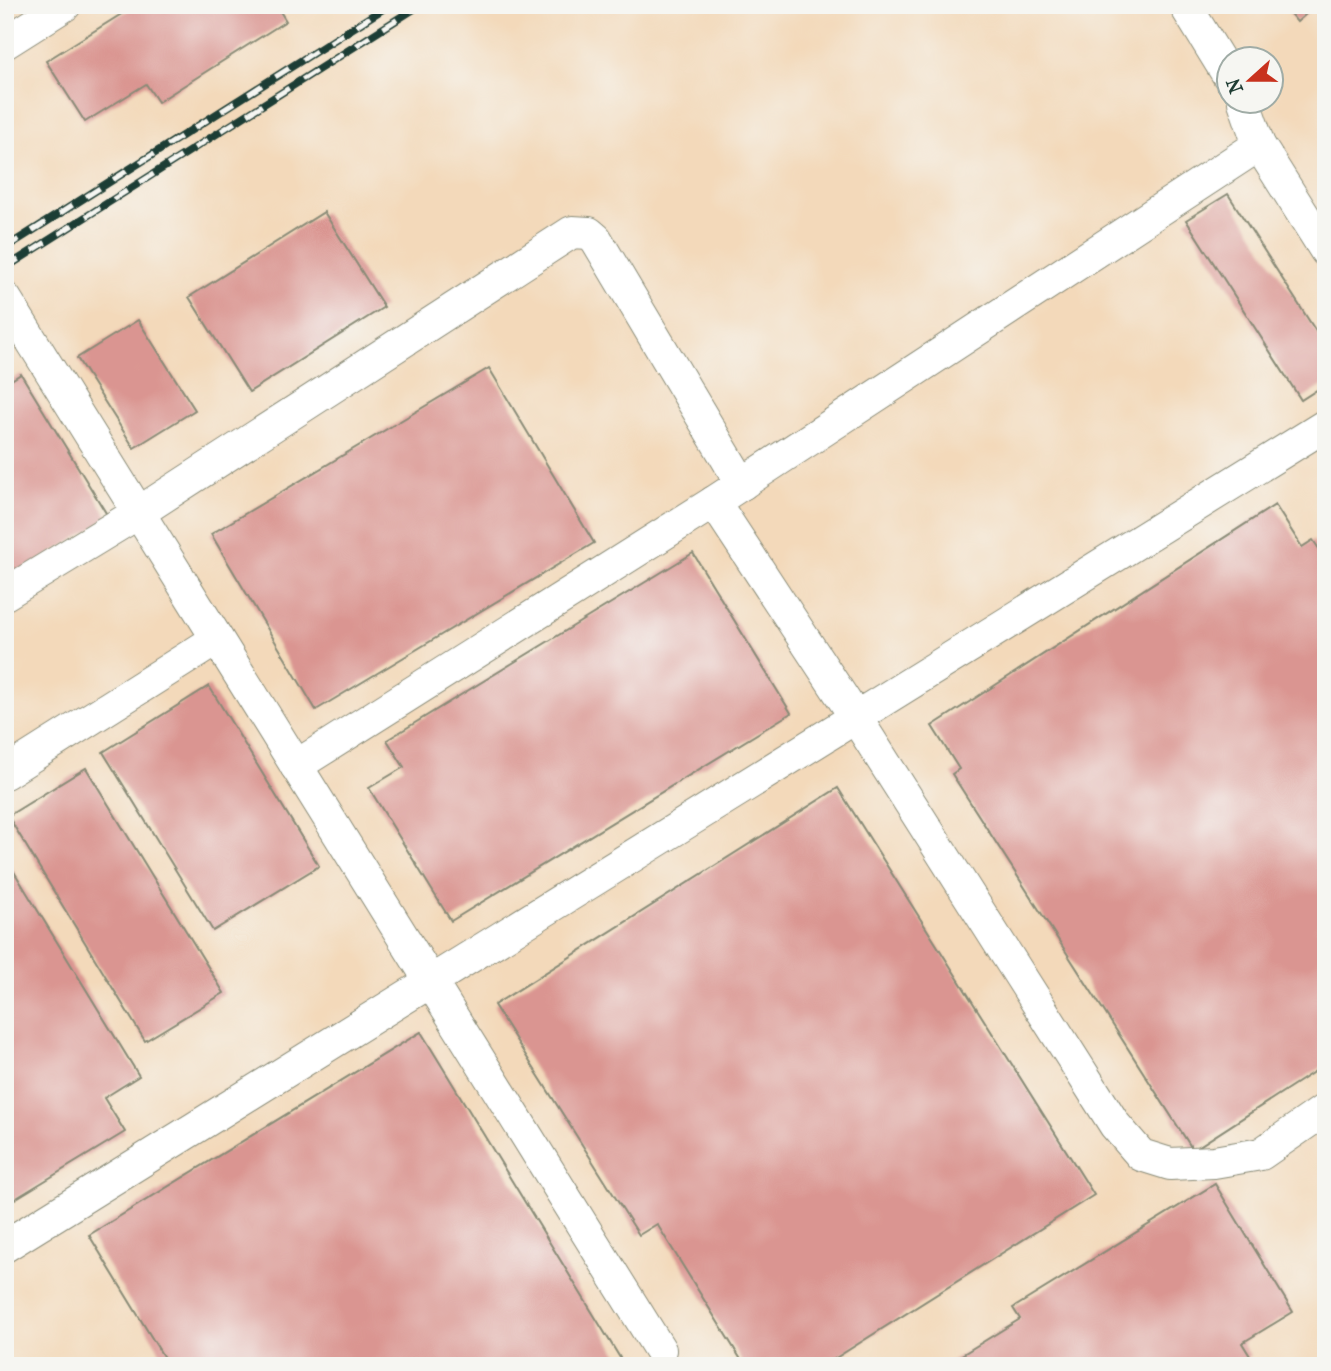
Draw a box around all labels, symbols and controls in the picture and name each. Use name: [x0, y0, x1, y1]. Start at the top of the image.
north arrow: [1216, 46, 1286, 116]
text: N: [1222, 75, 1248, 96]

